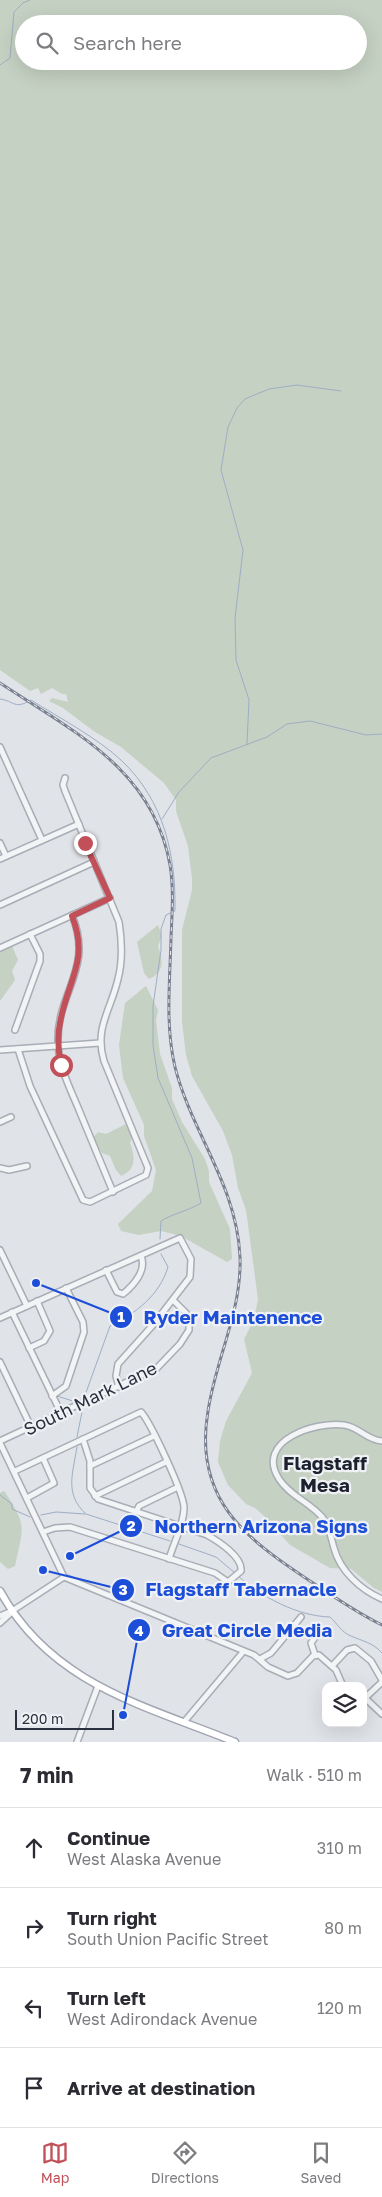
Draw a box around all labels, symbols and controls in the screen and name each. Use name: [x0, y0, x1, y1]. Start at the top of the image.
search box: [15, 15, 367, 70]
icon: search: [33, 29, 61, 57]
text: Search here: [73, 31, 182, 54]
route end: [74, 832, 97, 855]
route start: [50, 1054, 73, 1077]
callout: Ryder Maintenence: [108, 1300, 332, 1334]
text: Ryder Maintenence: [143, 1305, 323, 1328]
text: 1: [117, 1307, 125, 1325]
street label: South Mark Lane: [20, 1356, 160, 1440]
district label: Flagstaff Mesa: [283, 1451, 367, 1496]
callout: Northern Arizona Signs: [119, 1509, 378, 1543]
text: Northern Arizona Signs: [154, 1514, 368, 1537]
text: 2: [126, 1516, 136, 1534]
callout: Flagstaff Tabernacle: [110, 1573, 347, 1607]
text: Flagstaff Tabernacle: [145, 1577, 337, 1600]
text: 3: [118, 1580, 128, 1598]
callout: Great Circle Media: [126, 1613, 342, 1647]
text: Great Circle Media: [162, 1618, 332, 1641]
text: 4: [134, 1621, 144, 1639]
map controls: [322, 1682, 367, 1727]
button: layers: [322, 1682, 367, 1727]
scale bar: [15, 1707, 114, 1730]
text: 200 m: [22, 1710, 63, 1727]
text: 7 min: [20, 1762, 74, 1788]
text: Walk · 510 m: [266, 1765, 362, 1785]
text: Continue: [67, 1826, 150, 1849]
icon: ahead: [20, 1834, 48, 1862]
text: 310 m: [317, 1838, 362, 1858]
text: West Alaska Avenue: [67, 1849, 221, 1869]
text: Turn right: [67, 1906, 157, 1929]
icon: right: [20, 1914, 48, 1942]
text: 80 m: [324, 1918, 362, 1938]
text: South Union Pacific Street: [67, 1929, 269, 1949]
text: Turn left: [67, 1986, 146, 2009]
icon: left: [20, 1994, 48, 2022]
text: 120 m: [317, 1998, 362, 2018]
text: West Adirondack Avenue: [67, 2009, 257, 2029]
icon: arrive: [20, 2074, 48, 2102]
text: Arrive at destination: [67, 2076, 255, 2099]
tab: Map: [41, 2139, 69, 2186]
tab: Directions: [151, 2139, 219, 2186]
tab: Saved: [300, 2139, 341, 2186]

